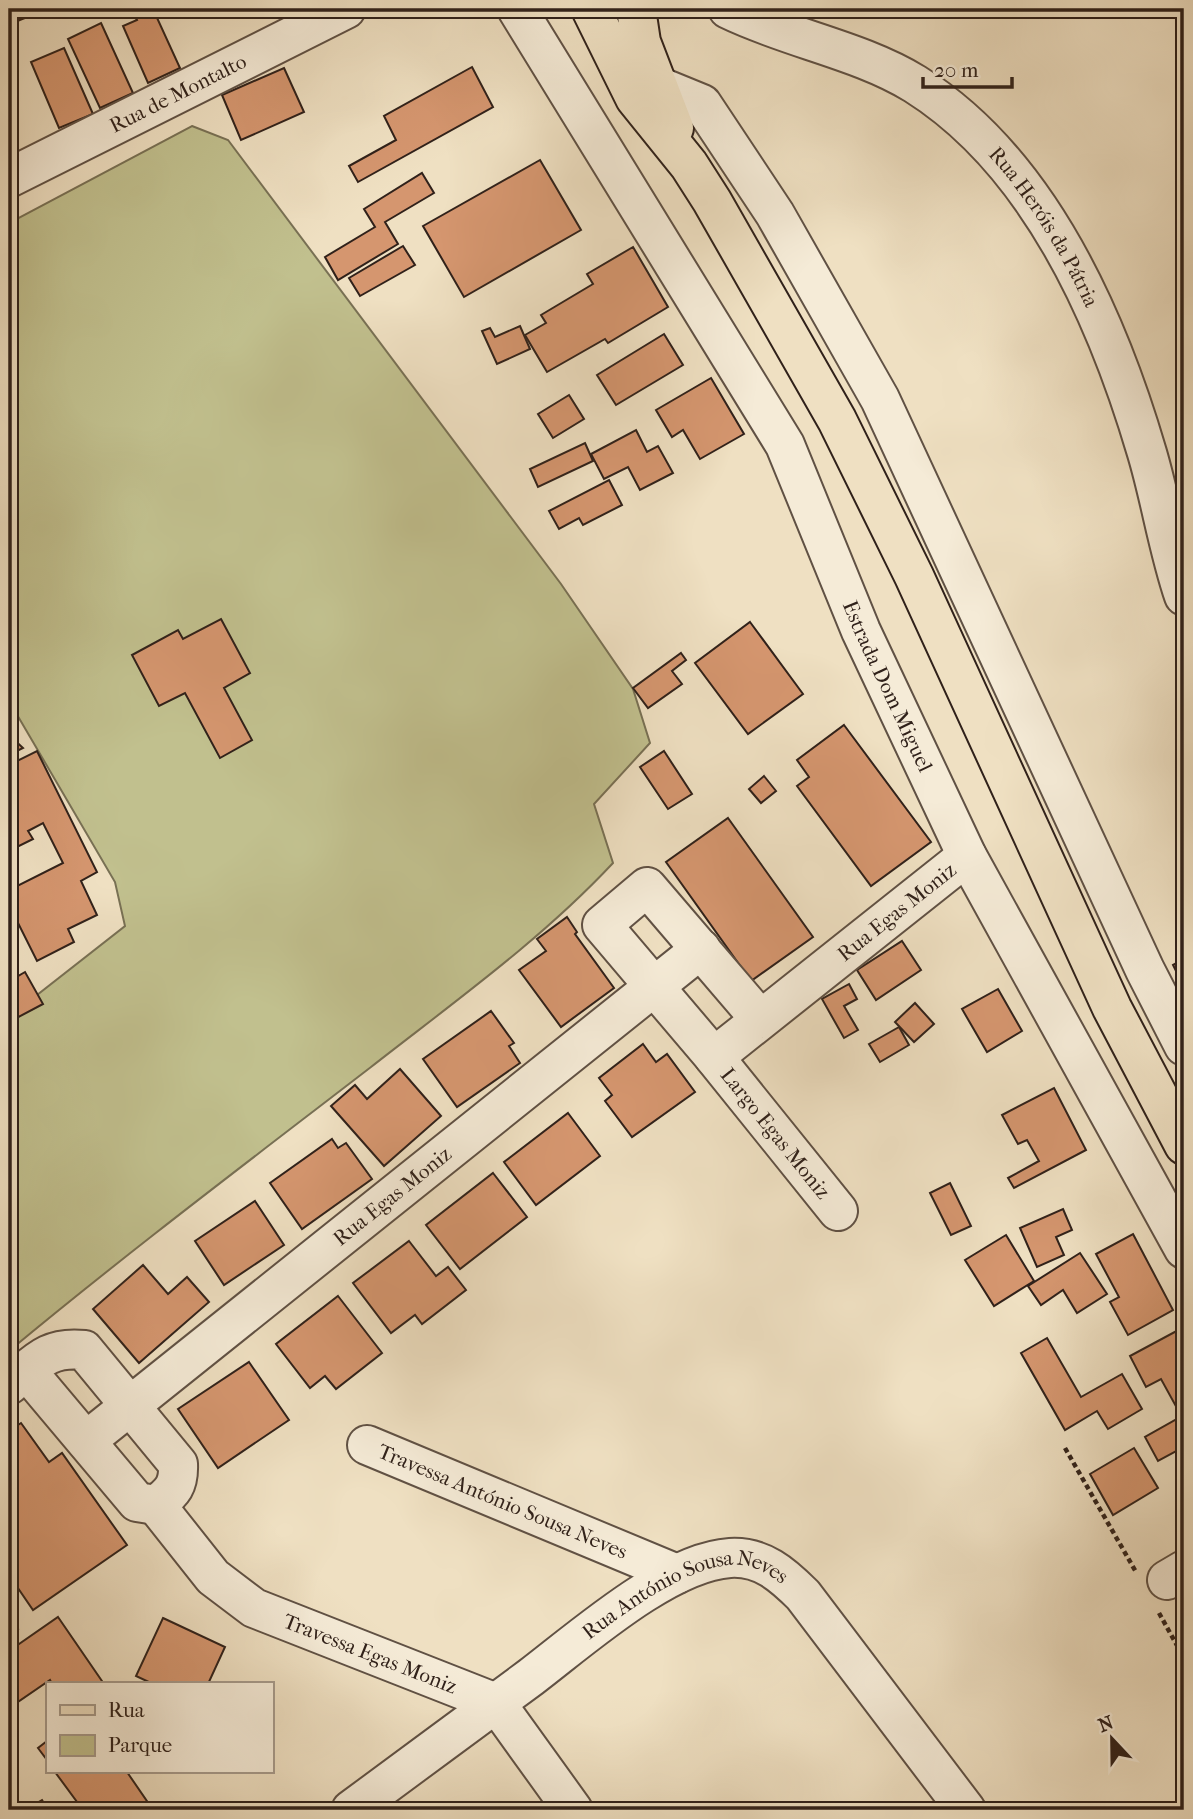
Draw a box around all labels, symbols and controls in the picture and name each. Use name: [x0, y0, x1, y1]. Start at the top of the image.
scale bar: [923, 46, 1013, 90]
street label: Rua de Montalto: [106, 49, 250, 138]
text: 20 m: [934, 58, 979, 82]
street label: Rua Heróis da Pátria: [984, 142, 1104, 311]
street label: Estrada Dom Miguel: [838, 597, 938, 776]
street label: Rua Egas Moniz: [833, 858, 961, 966]
street label: Largo Egas Moniz: [716, 1063, 835, 1204]
street label: Rua Egas Moniz: [328, 1142, 456, 1251]
street label: Travessa António Sousa Neves: [375, 1439, 631, 1564]
street label: Rua António Sousa Neves: [577, 1546, 794, 1644]
street label: Travessa Egas Moniz: [280, 1609, 460, 1698]
legend: [46, 1682, 273, 1773]
text: Rua: [108, 1698, 145, 1722]
north arrow: [1078, 1703, 1148, 1773]
text: N: [1095, 1711, 1117, 1737]
text: Parque: [108, 1733, 172, 1757]

